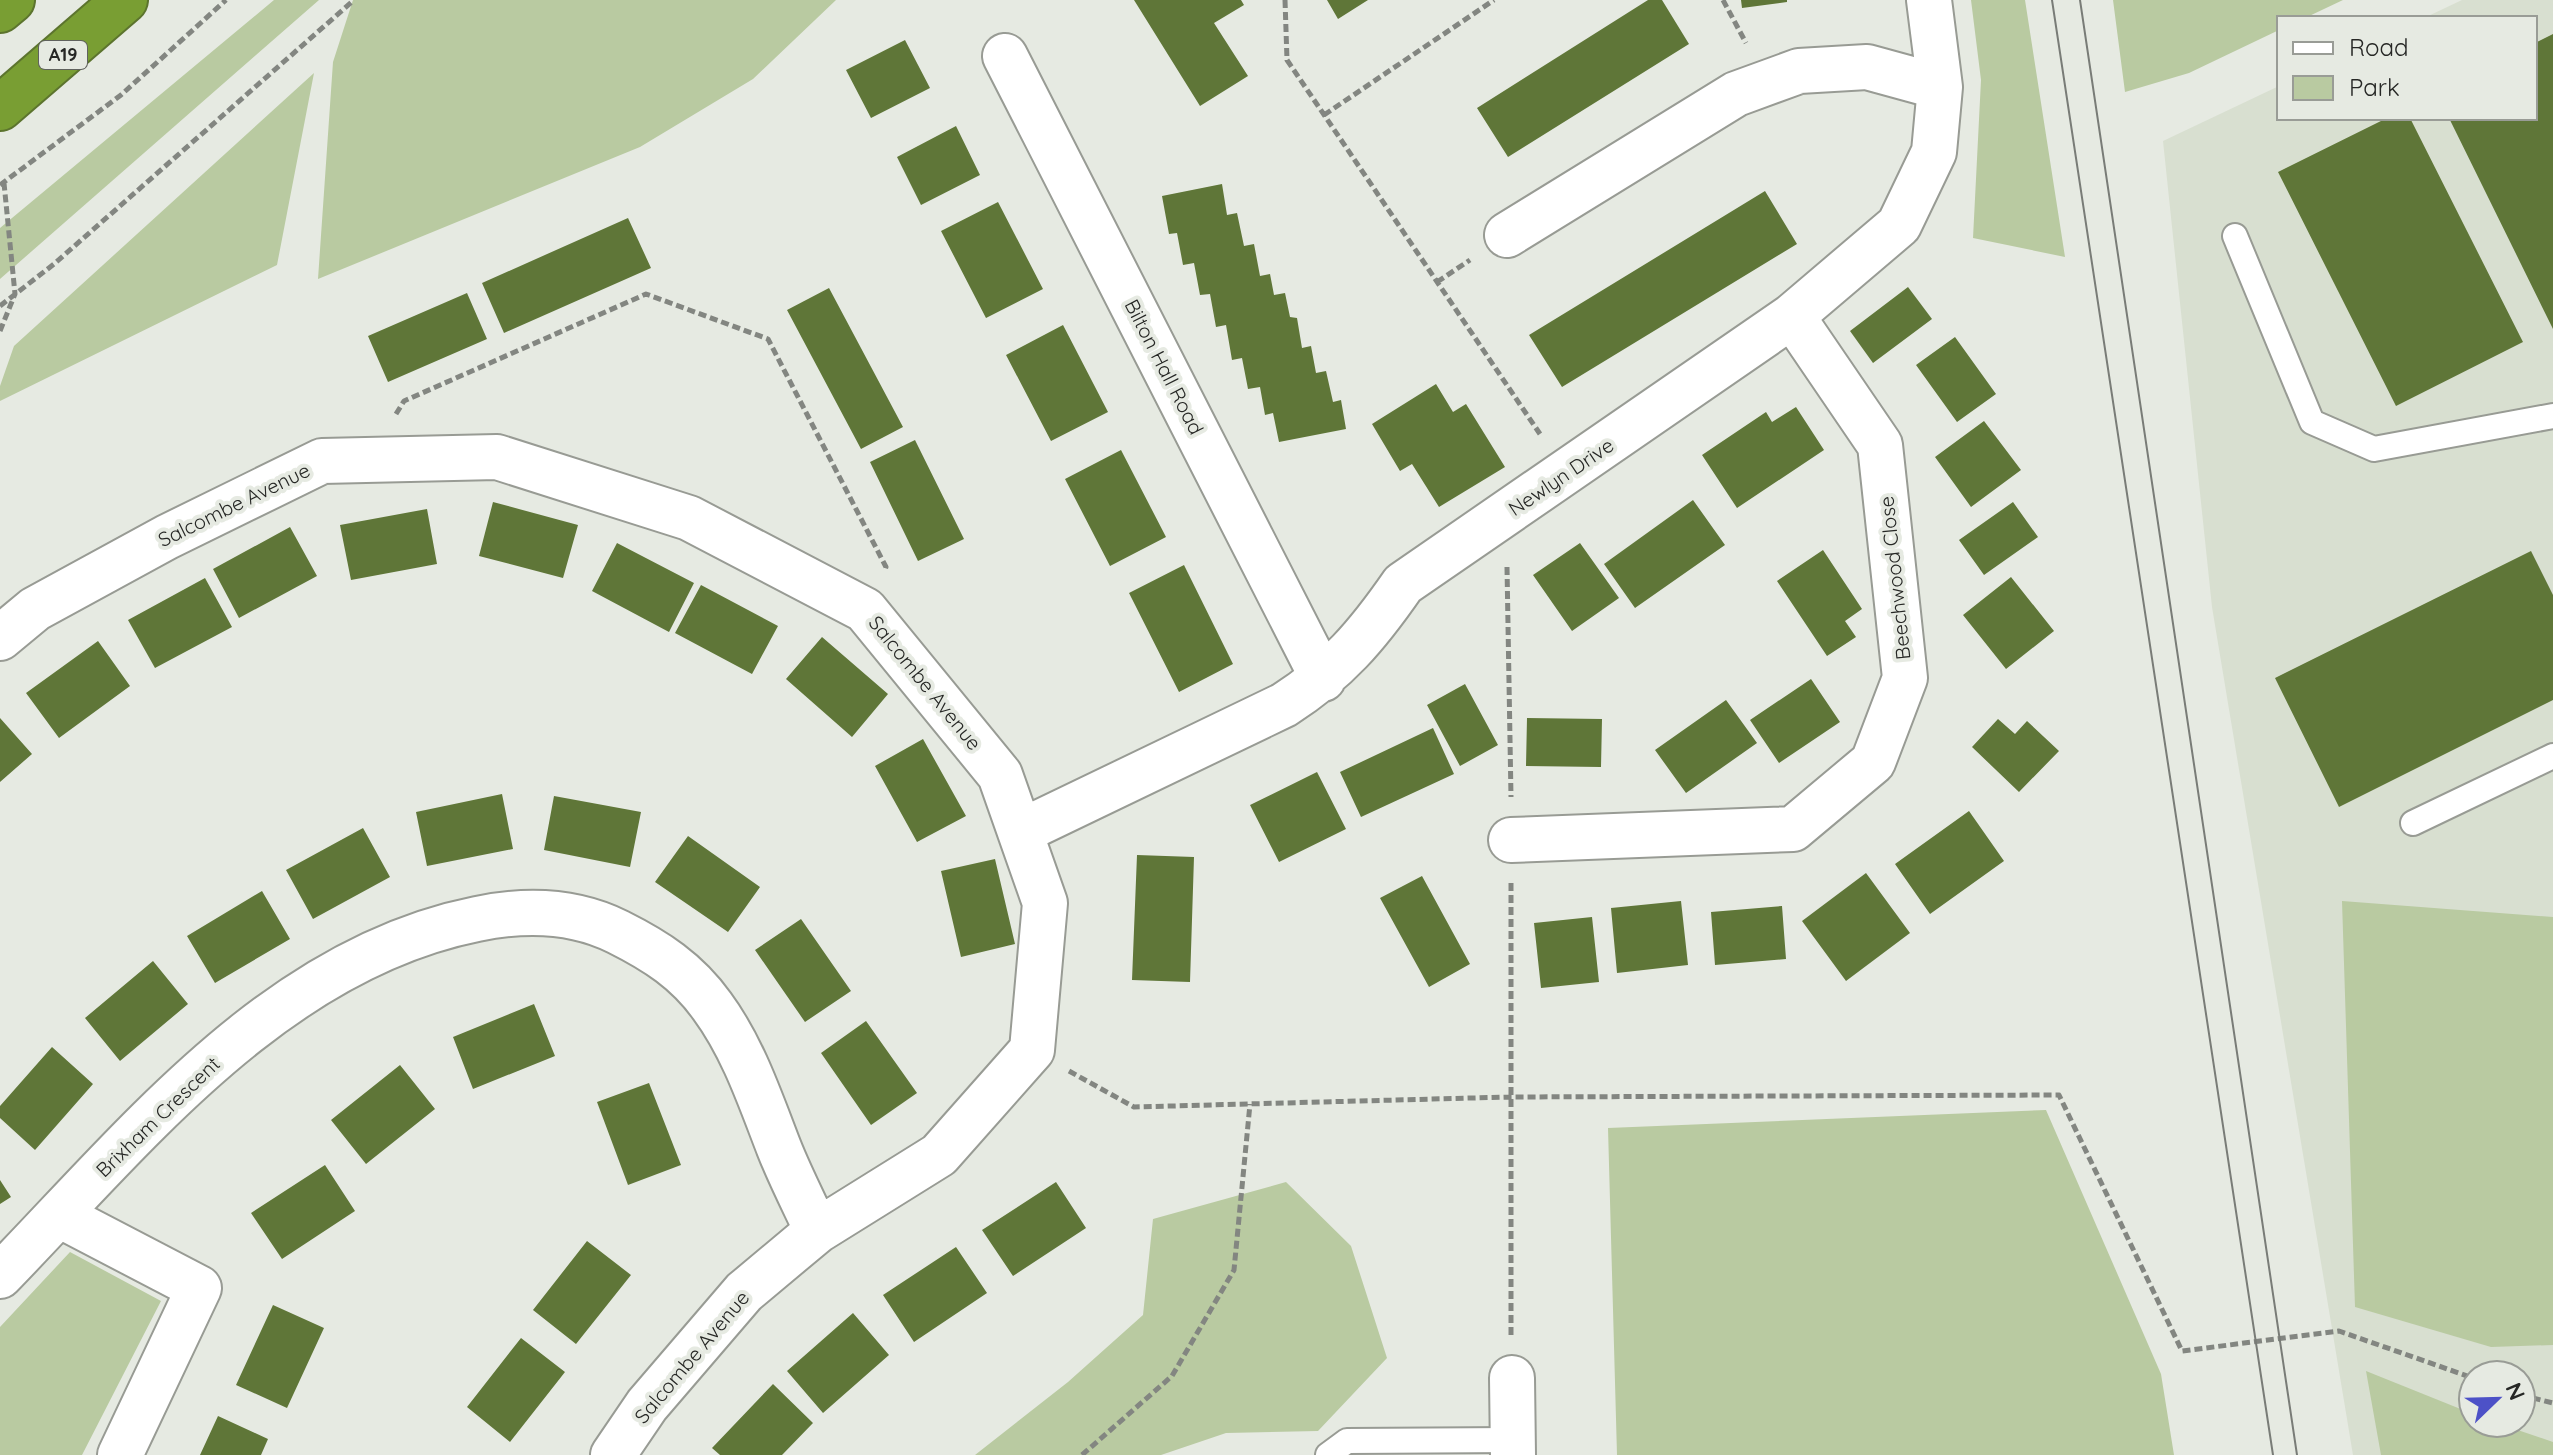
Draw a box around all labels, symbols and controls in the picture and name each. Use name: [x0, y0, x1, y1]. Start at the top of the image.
legend: [2277, 16, 2537, 120]
text: Road: [2349, 32, 2409, 62]
road number: A19: [39, 41, 87, 69]
text: Park: [2349, 72, 2400, 102]
street label: Bilton Hall Road: [1120, 295, 1209, 439]
street label: Newlyn Drive: [1503, 432, 1618, 521]
street label: Salcombe Avenue: [154, 457, 314, 552]
street label: Beechwood Close: [1873, 495, 1916, 661]
street label: Salcombe Avenue: [864, 610, 987, 755]
street label: Brixham Crescent: [90, 1051, 225, 1182]
street label: Salcombe Avenue: [629, 1285, 754, 1428]
north arrow: [2457, 1359, 2537, 1439]
text: N: [2499, 1378, 2531, 1404]

